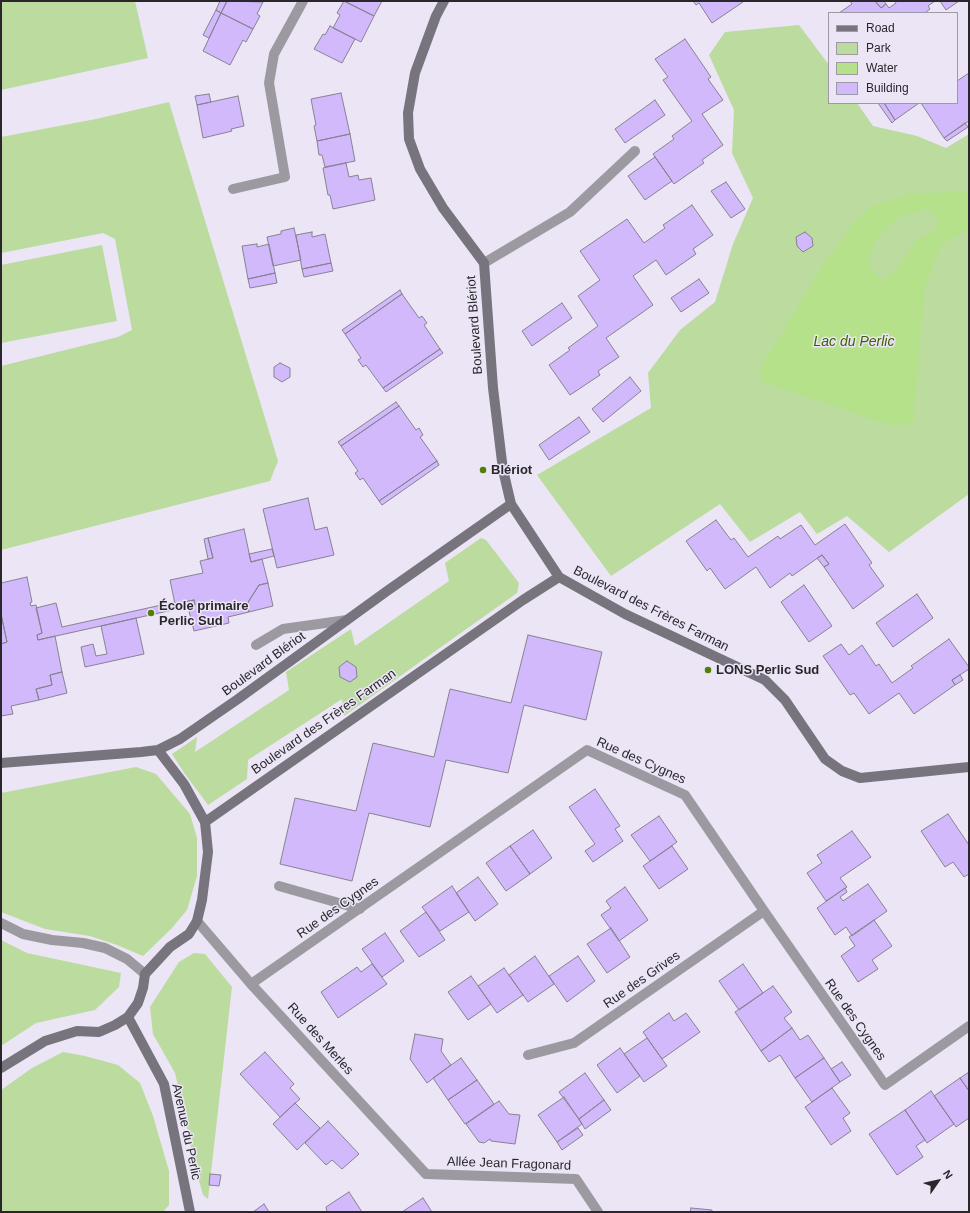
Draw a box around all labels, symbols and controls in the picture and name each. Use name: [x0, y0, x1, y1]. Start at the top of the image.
legend: [828, 12, 958, 104]
text: Road: [866, 21, 895, 35]
text: Park: [866, 41, 891, 55]
text: Water: [866, 61, 898, 75]
text: Building: [866, 81, 909, 95]
street label: Boulevard Blériot: [464, 275, 486, 375]
water label: Lac du Perlic: [814, 334, 894, 350]
place label: Blériot: [491, 462, 532, 478]
marker: Blériot: [478, 465, 488, 475]
street label: Boulevard des Frères Farman: [571, 563, 731, 655]
place label: École primaire Perlic Sud: [159, 598, 249, 629]
marker: École primaire Perlic Sud: [146, 608, 156, 618]
street label: Boulevard Blériot: [219, 629, 309, 699]
place label: LONS Perlic Sud: [716, 662, 819, 678]
marker: LONS Perlic Sud: [703, 665, 713, 675]
street label: Boulevard des Frères Farman: [249, 666, 399, 778]
street label: Rue des Cygnes: [594, 734, 688, 788]
street label: Rue des Cygnes: [294, 874, 382, 942]
street label: Rue des Grives: [601, 948, 683, 1012]
street label: Rue des Cygnes: [821, 976, 889, 1064]
street label: Rue des Merles: [284, 1000, 356, 1078]
street label: Avenue du Perlic: [168, 1082, 204, 1182]
street label: Allée Jean Fragonard: [447, 1154, 571, 1174]
north arrow: [918, 1161, 958, 1201]
text: N: [941, 1168, 955, 1181]

